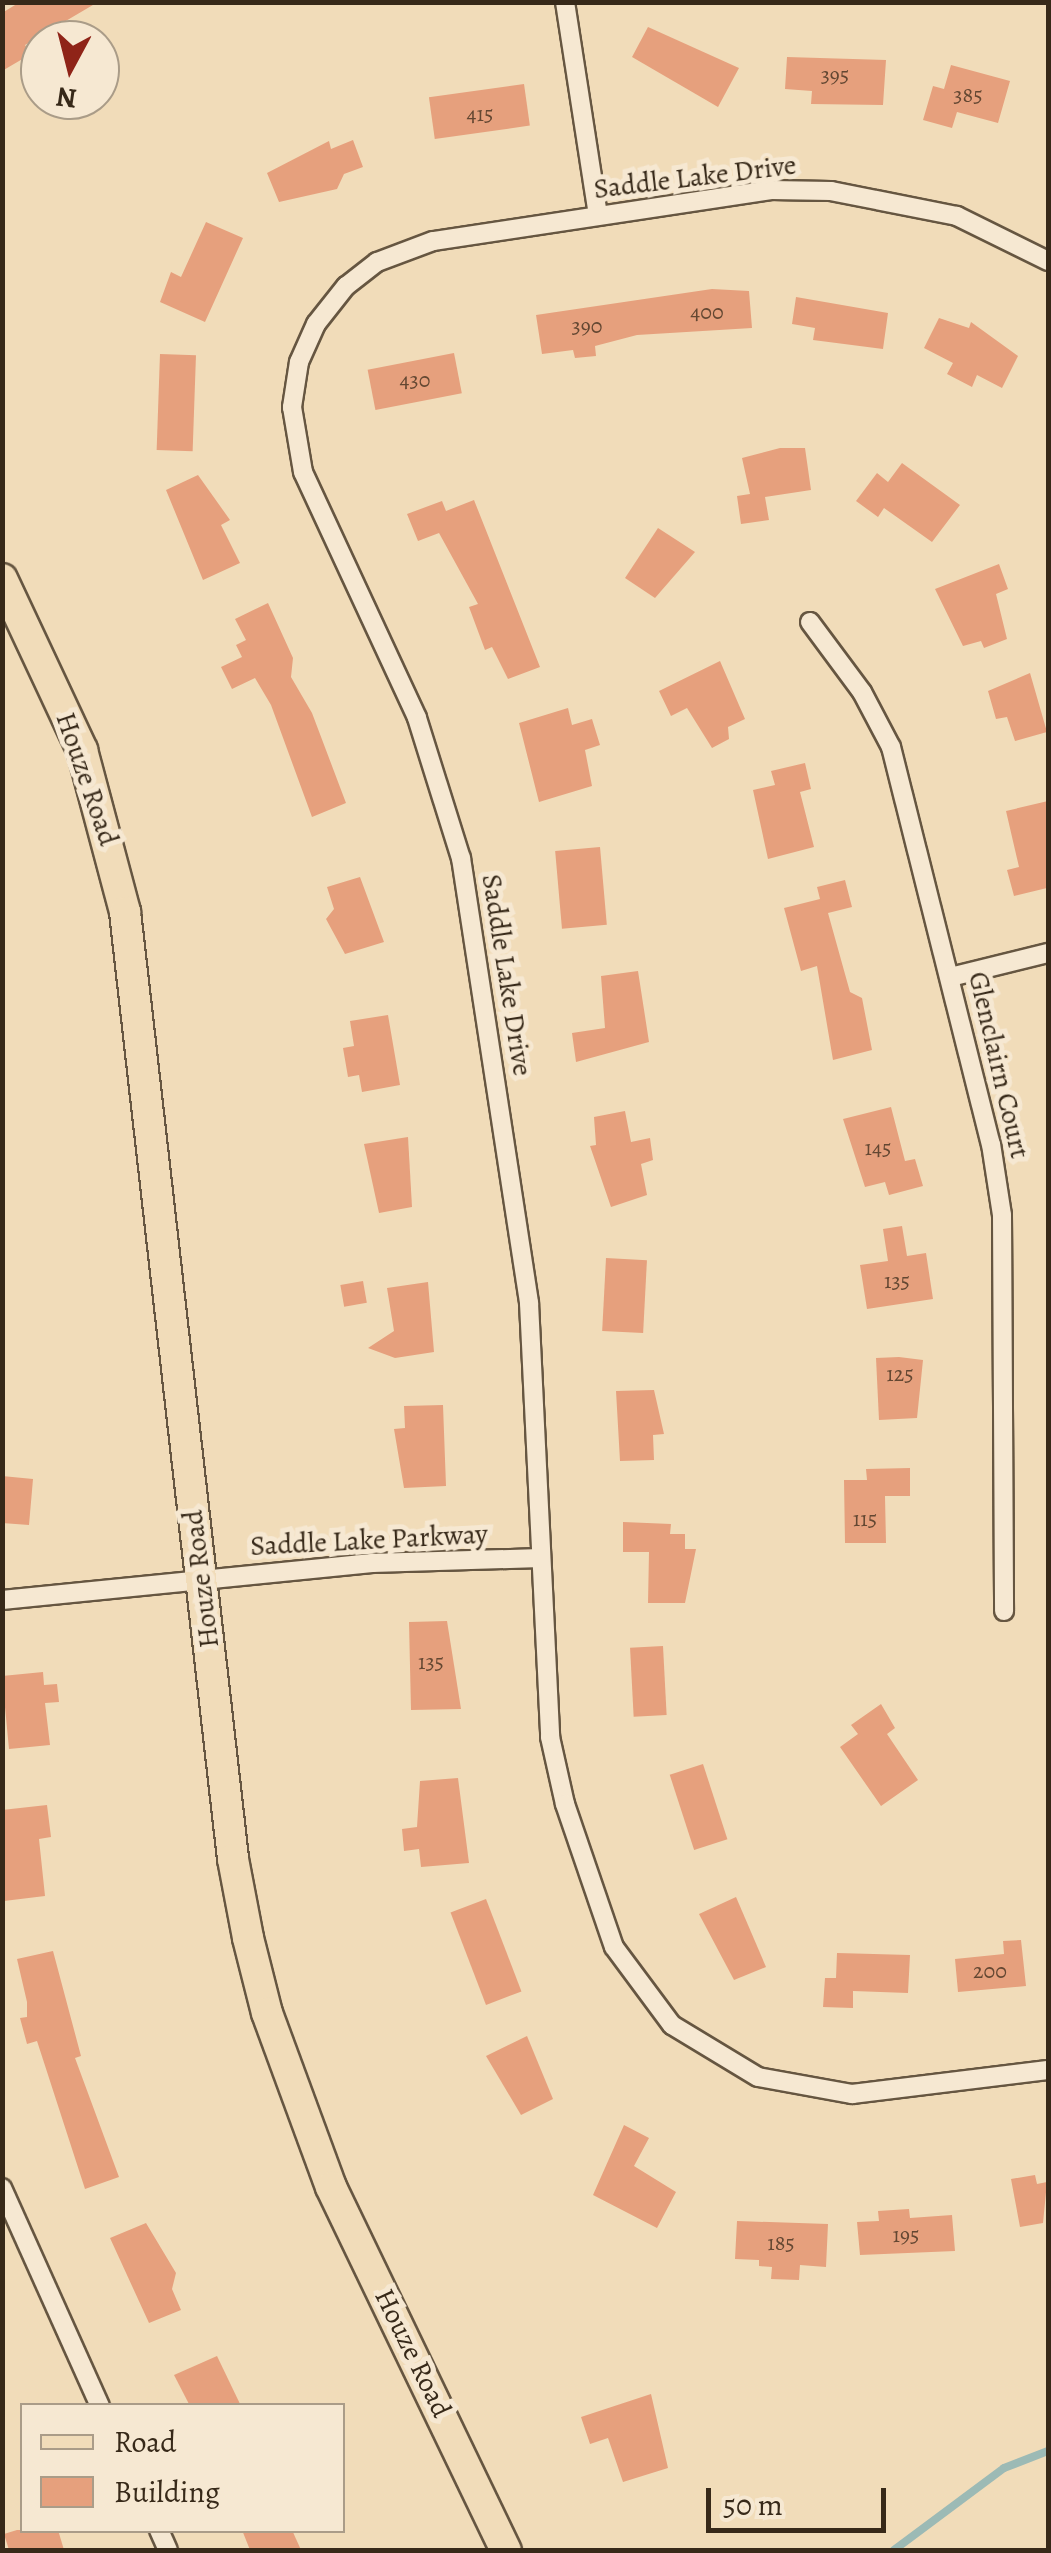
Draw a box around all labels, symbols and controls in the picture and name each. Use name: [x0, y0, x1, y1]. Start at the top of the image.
north arrow: [20, 20, 120, 120]
house number: 395: [821, 63, 849, 89]
text: N: [54, 78, 79, 118]
house number: 385: [953, 83, 983, 109]
house number: 415: [467, 102, 493, 128]
street label: Saddle Lake Drive: [592, 148, 798, 206]
house number: 400: [690, 300, 724, 326]
house number: 390: [572, 314, 602, 340]
house number: 430: [400, 368, 430, 394]
street label: Houze Road: [49, 708, 125, 850]
street label: Saddle Lake Drive: [474, 872, 540, 1078]
street label: Glenclairn Court: [961, 968, 1037, 1162]
house number: 145: [865, 1136, 891, 1162]
house number: 135: [884, 1269, 910, 1295]
house number: 125: [886, 1362, 914, 1388]
house number: 115: [853, 1507, 877, 1533]
street label: Houze Road: [176, 1508, 226, 1650]
street label: Saddle Lake Parkway: [249, 1517, 489, 1563]
house number: 135: [418, 1650, 444, 1676]
house number: 200: [973, 1959, 1007, 1985]
house number: 195: [893, 2223, 919, 2249]
house number: 185: [767, 2231, 795, 2257]
street label: Houze Road: [367, 2283, 459, 2423]
legend: [20, 2403, 345, 2533]
text: Road: [114, 2422, 176, 2462]
scale bar: [711, 2468, 891, 2530]
text: Building: [114, 2472, 220, 2512]
text: 50 m: [723, 2485, 783, 2525]

